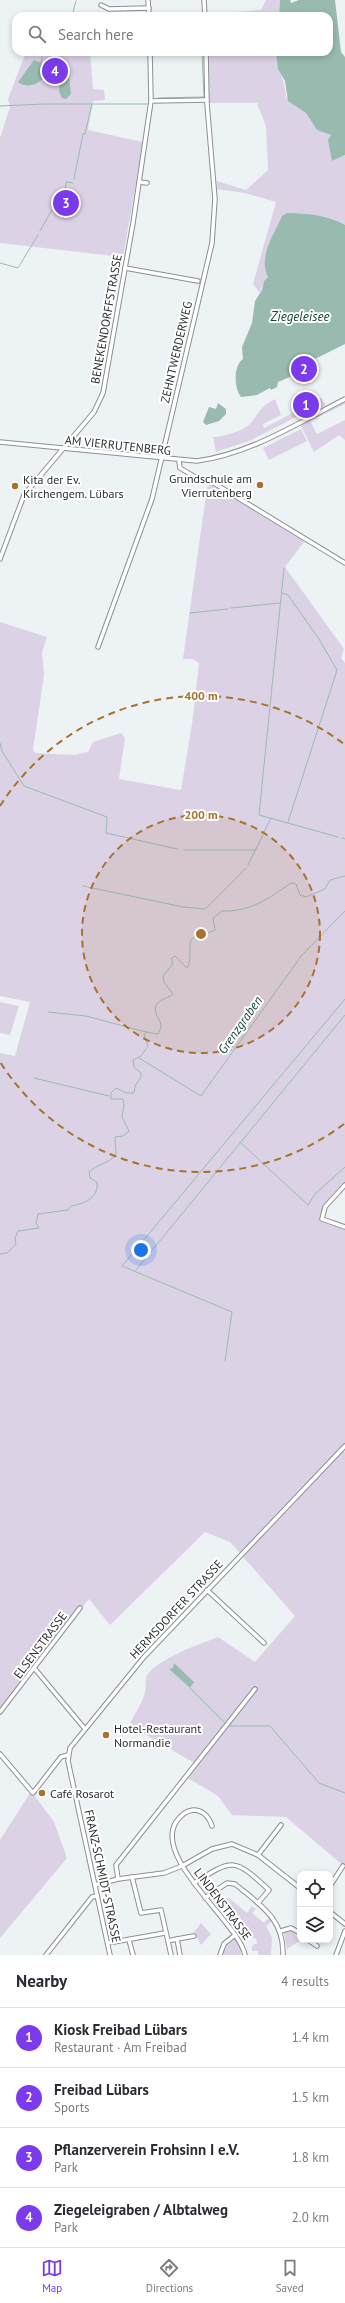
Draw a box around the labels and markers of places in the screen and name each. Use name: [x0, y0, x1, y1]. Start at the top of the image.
pin: 4: [42, 56, 68, 86]
pin: 3: [53, 188, 79, 218]
pin: 2: [291, 354, 317, 384]
pin: 1: [293, 390, 319, 420]
place label: Grundschule am Vierrutenberg: [169, 471, 252, 500]
place label: Kita der Ev. Kirchengem. Lübars: [23, 472, 124, 501]
marker: Grundschule am Vierrutenberg: [255, 480, 265, 490]
marker: Kita der Ev. Kirchengem. Lübars: [10, 481, 20, 491]
centre of rings: [194, 927, 208, 941]
place label: Hotel-Restaurant Normandie: [114, 1721, 201, 1750]
marker: Hotel-Restaurant Normandie: [101, 1730, 111, 1740]
place label: Café Rosarot: [50, 1786, 114, 1801]
marker: Café Rosarot: [37, 1788, 47, 1798]

